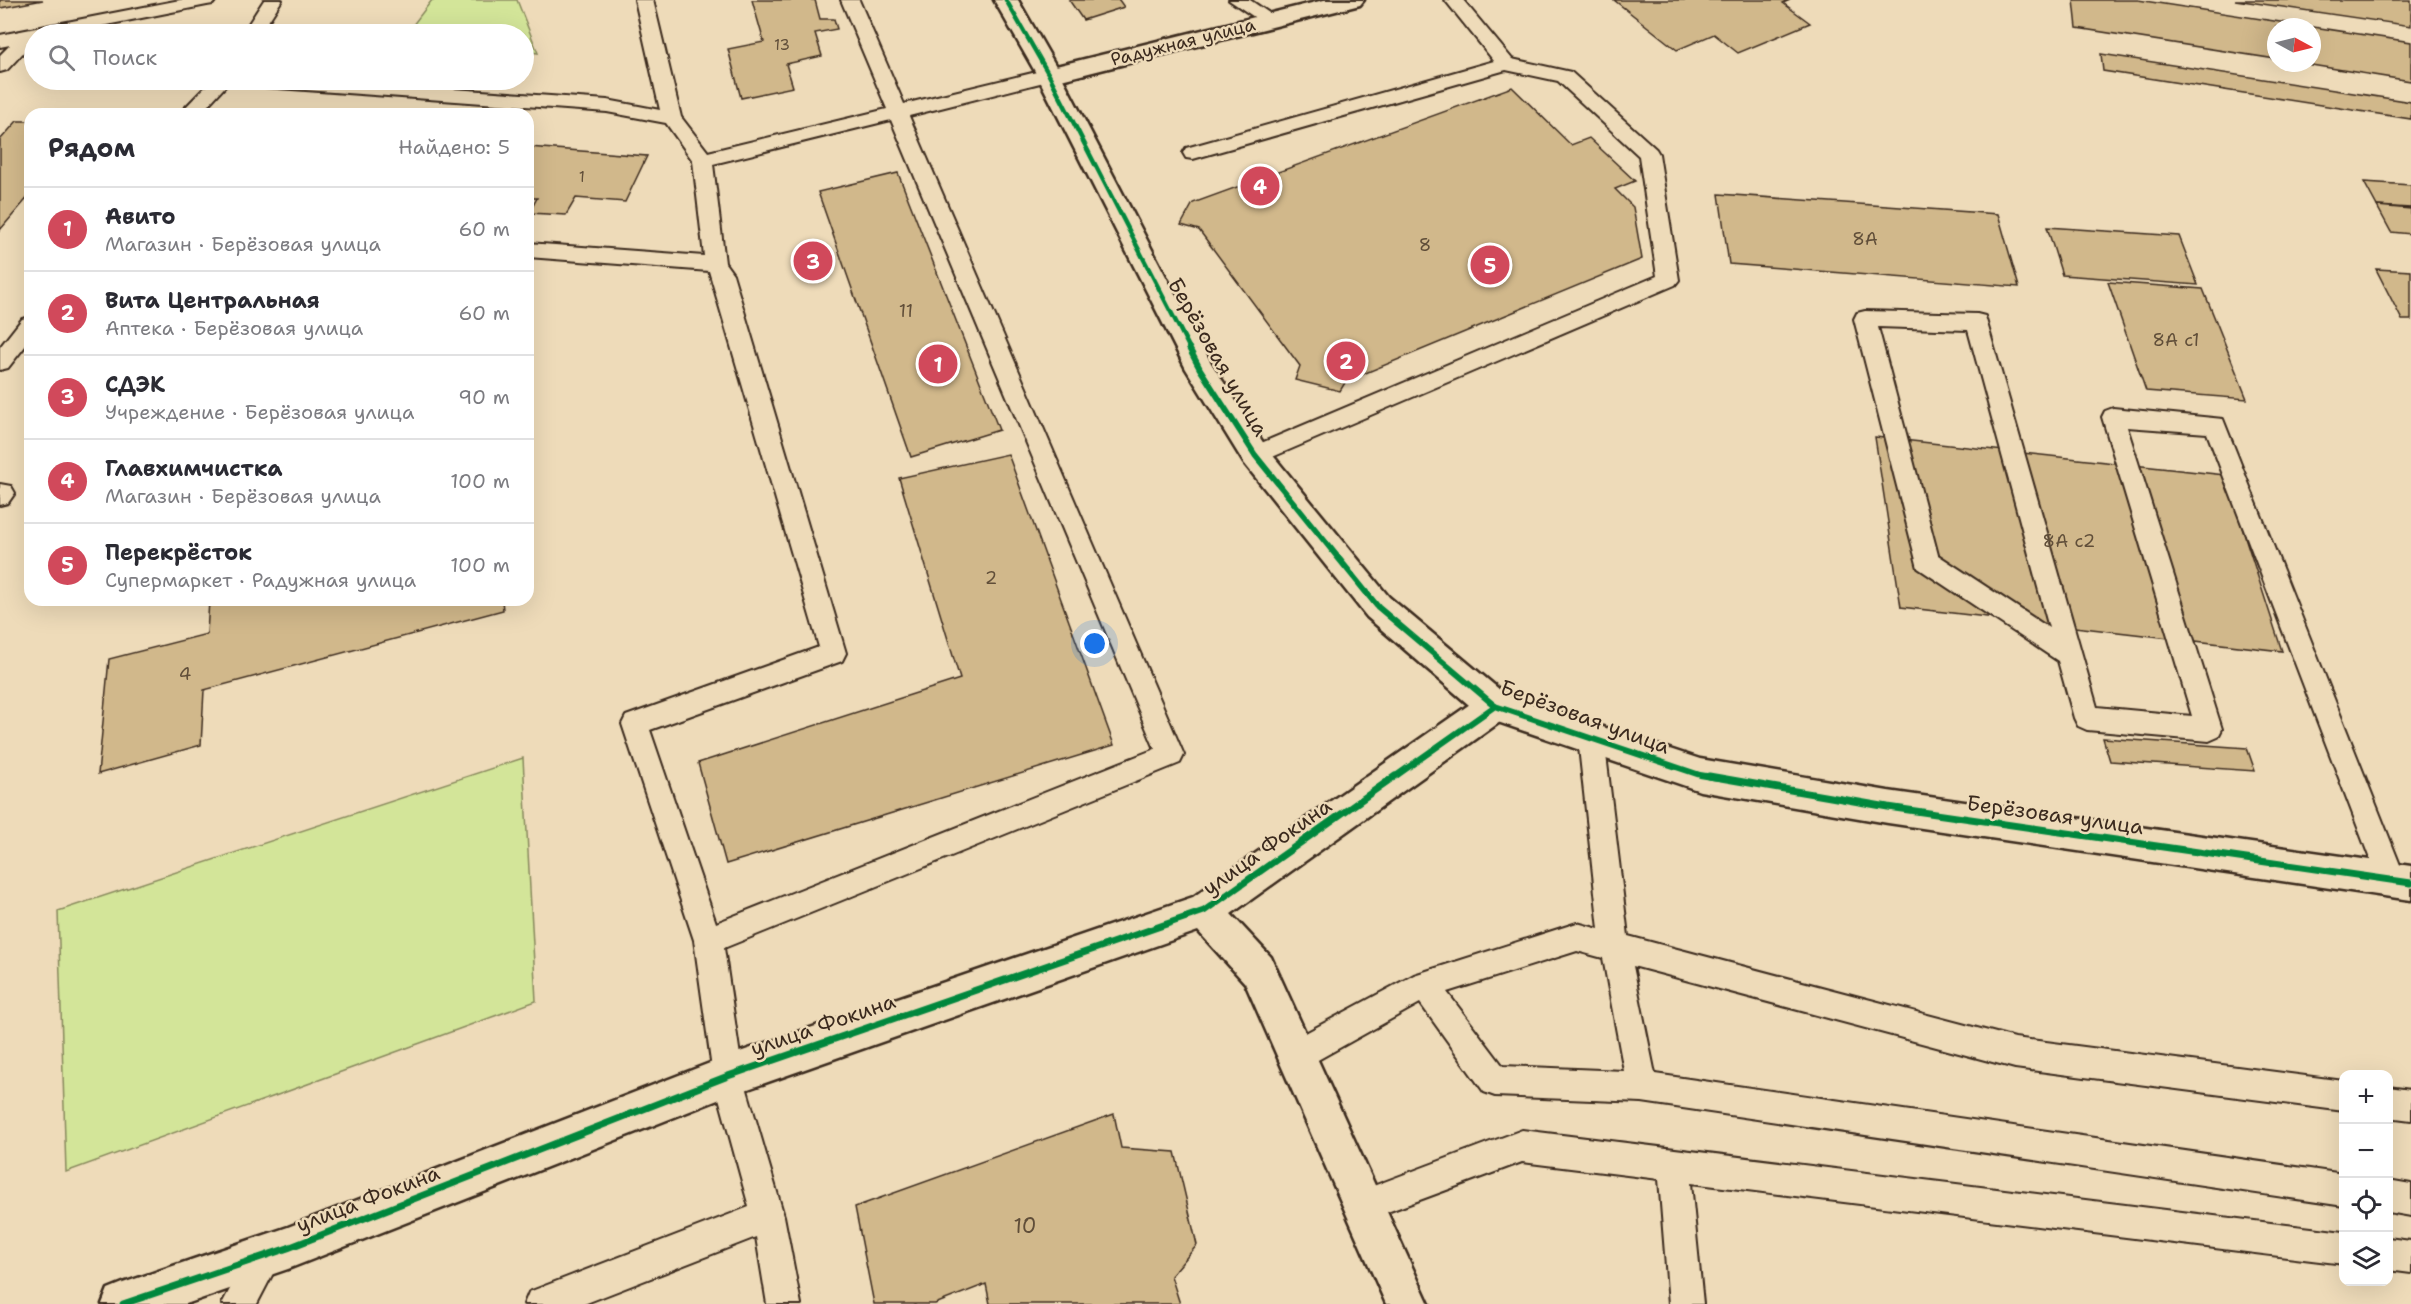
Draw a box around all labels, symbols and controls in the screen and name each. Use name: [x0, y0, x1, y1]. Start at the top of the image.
street label: Радужная улица: [1108, 12, 1258, 72]
north arrow: [2267, 18, 2321, 72]
search box: [24, 24, 534, 90]
house number: 13: [774, 35, 790, 55]
icon: search: [45, 41, 78, 74]
text: Поиск: [93, 43, 157, 72]
text: Рядом: [48, 130, 135, 165]
text: Найдено: 5: [398, 134, 510, 160]
pin: 4: [1240, 164, 1280, 208]
house number: 1: [579, 167, 585, 187]
text: Авито: [105, 202, 176, 231]
text: 1: [63, 216, 72, 242]
text: 60 m: [458, 216, 510, 242]
house number: 8А: [1852, 227, 1878, 251]
text: Магазин · Берёзовая улица: [105, 231, 381, 257]
house number: 8: [1419, 233, 1431, 257]
pin: 3: [794, 238, 832, 284]
pin: 5: [1470, 242, 1510, 288]
street label: Берёзовая улица: [1161, 273, 1275, 441]
text: Вита Центральная: [105, 286, 320, 315]
house number: 11: [899, 299, 913, 323]
text: 2: [61, 300, 75, 326]
text: 60 m: [458, 300, 510, 326]
text: Аптека · Берёзовая улица: [105, 315, 363, 341]
house number: 8А с1: [2152, 328, 2200, 352]
pin: 2: [1326, 338, 1366, 384]
pin: 1: [918, 342, 958, 386]
text: СДЭК: [105, 370, 165, 399]
text: 3: [61, 384, 75, 410]
text: 90 m: [458, 384, 510, 410]
text: Учреждение · Берёзовая улица: [105, 399, 414, 425]
text: Главхимчистка: [105, 454, 282, 483]
text: 4: [61, 468, 75, 494]
text: 100 m: [450, 468, 510, 494]
text: Магазин · Берёзовая улица: [105, 483, 381, 509]
house number: 8А с2: [2043, 529, 2095, 553]
text: Перекрёсток: [105, 538, 252, 567]
text: 5: [61, 552, 74, 578]
text: 100 m: [450, 552, 510, 578]
house number: 2: [985, 566, 997, 590]
text: Супермаркет · Радужная улица: [105, 567, 416, 593]
your location: [1080, 629, 1109, 658]
house number: 4: [179, 662, 191, 686]
street label: Берёзовая улица: [1496, 673, 1674, 761]
street label: Берёзовая улица: [1965, 789, 2145, 841]
street label: улица Фокина: [1197, 792, 1337, 902]
street label: улица Фокина: [747, 987, 899, 1063]
map controls: [2339, 1070, 2393, 1286]
button: +: [2339, 1070, 2393, 1124]
button: −: [2339, 1124, 2393, 1178]
street label: улица Фокина: [292, 1159, 444, 1239]
button: locate: [2339, 1178, 2393, 1232]
house number: 10: [1014, 1212, 1036, 1240]
button: layers: [2339, 1232, 2393, 1286]

